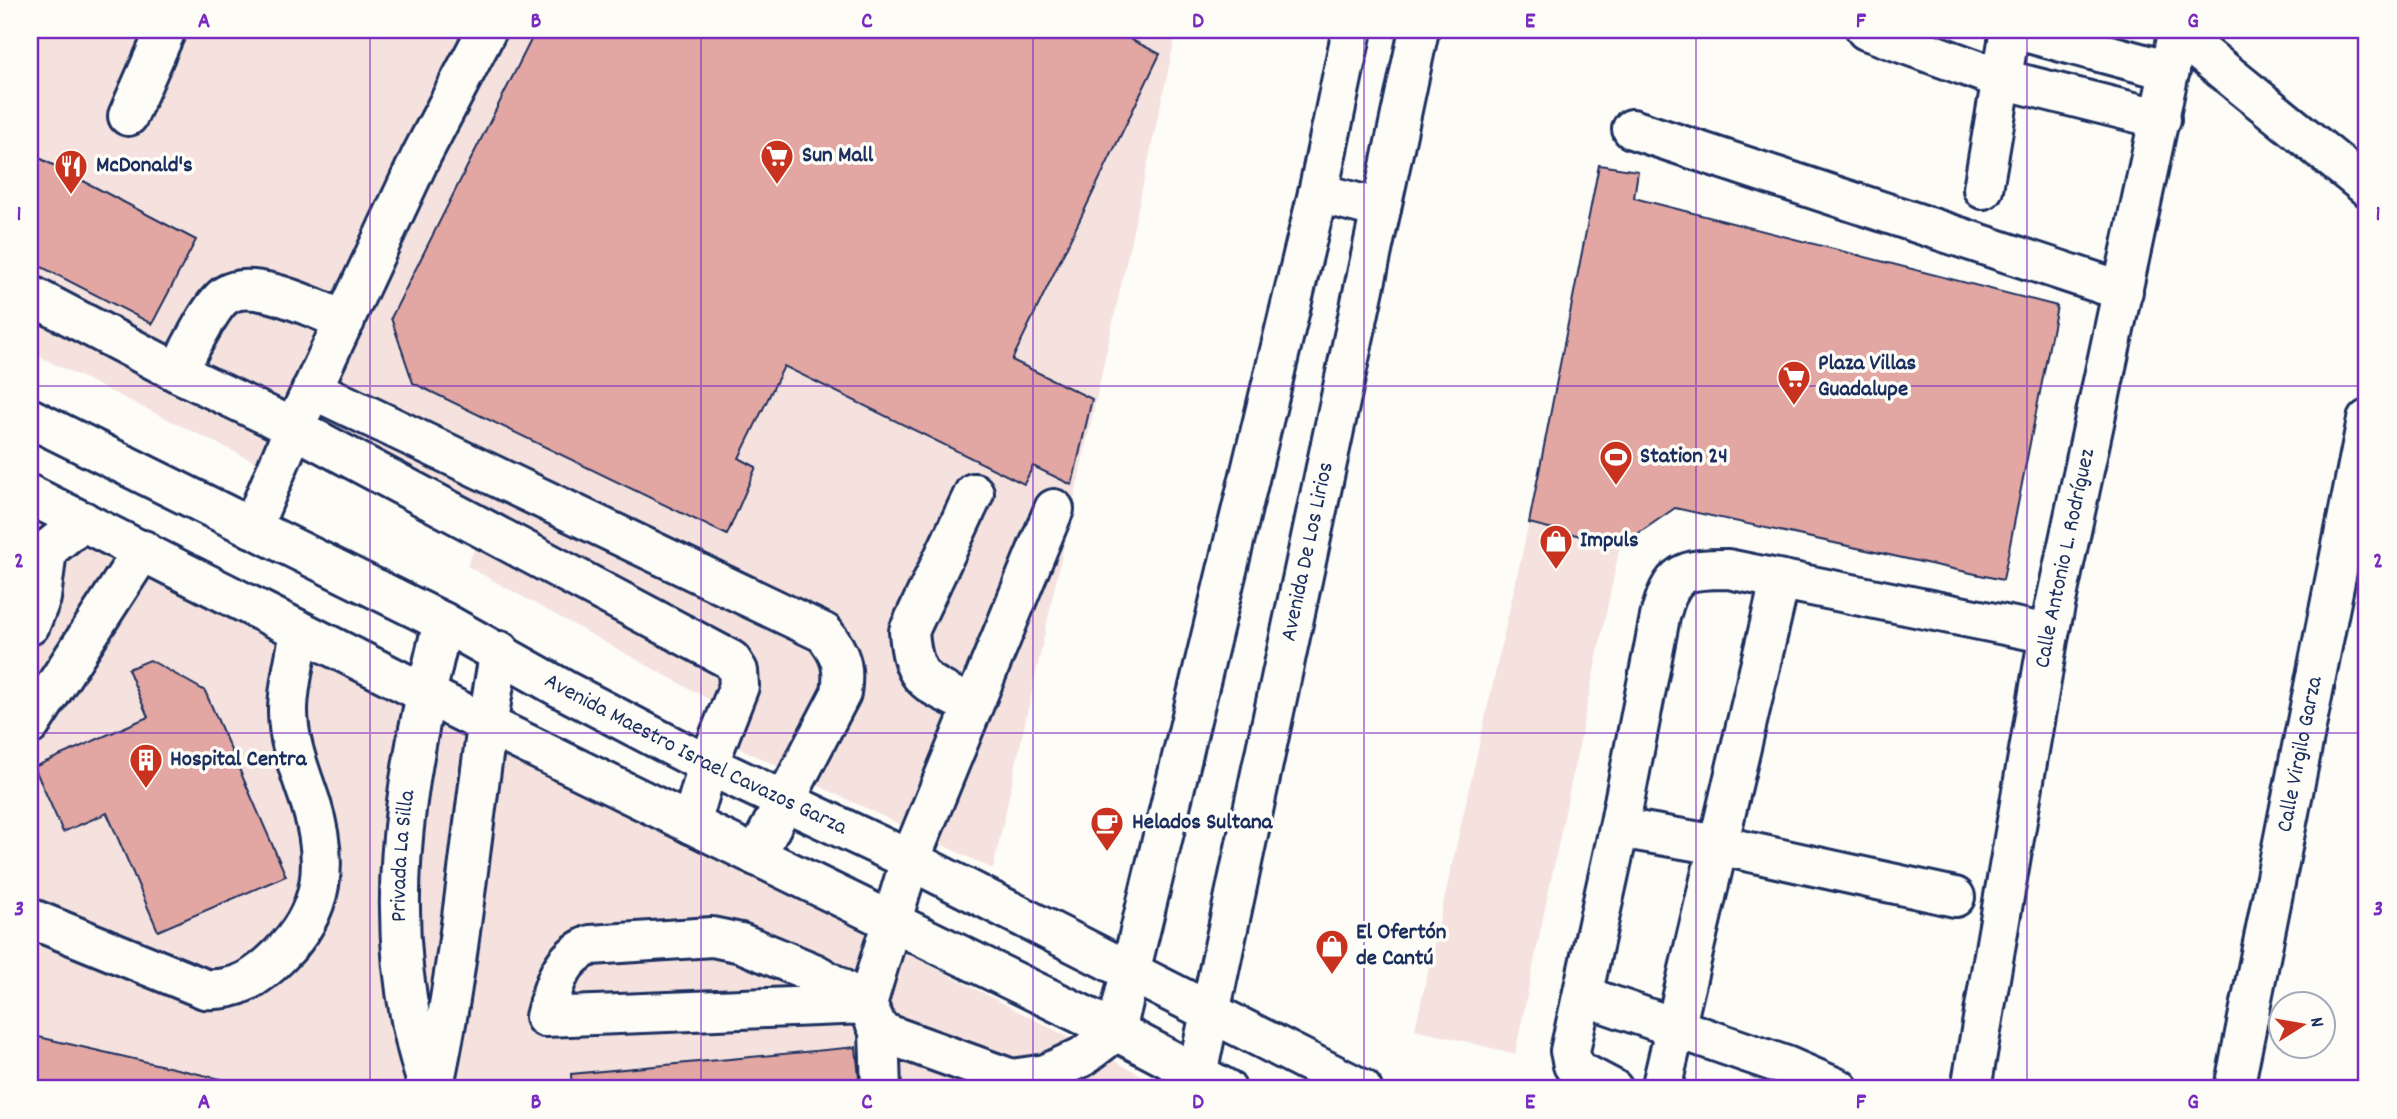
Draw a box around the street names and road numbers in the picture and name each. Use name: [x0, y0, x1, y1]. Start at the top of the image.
street label: Calle Antonio L. Rodríguez: [2027, 445, 2105, 671]
street label: Avenida De Los Lirios: [1273, 459, 1343, 644]
street label: Avenida Maestro Israel Cavazos Garza: [538, 665, 853, 845]
street label: Calle Virgilo Garza: [2269, 673, 2332, 835]
street label: Privada La Silla: [383, 787, 425, 922]

